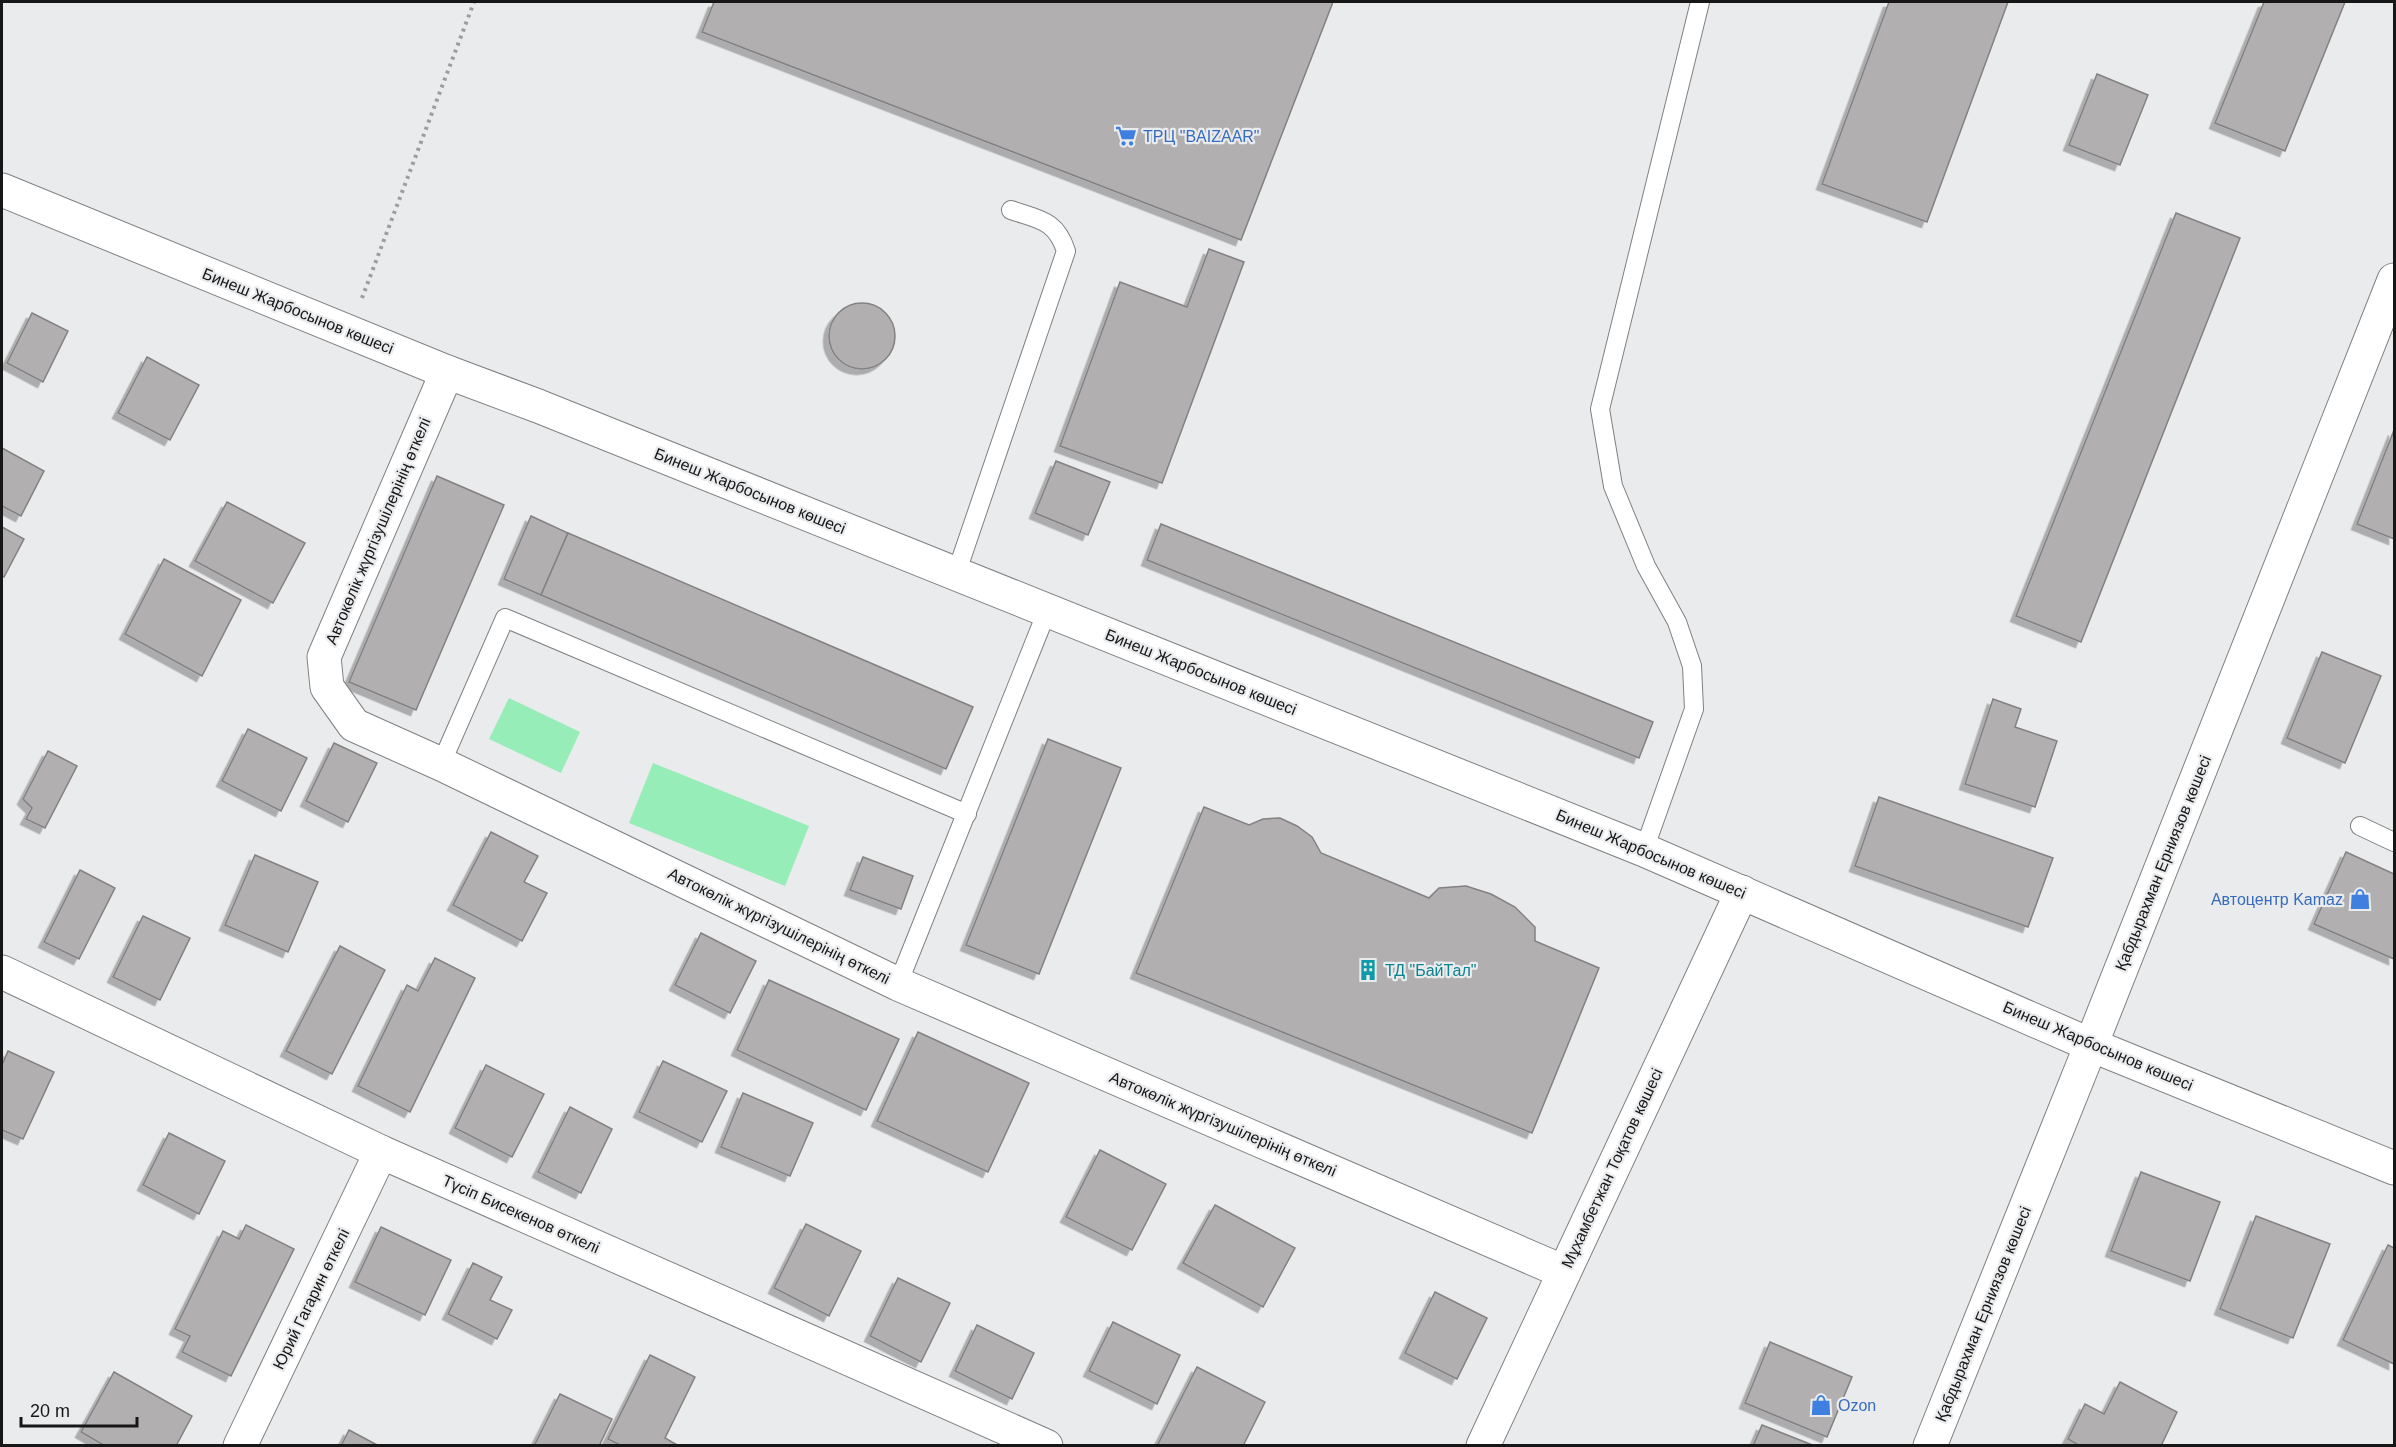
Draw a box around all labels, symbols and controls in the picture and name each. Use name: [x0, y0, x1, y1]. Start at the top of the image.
supermarket icon: ТРЦ "BAIZAAR": [1114, 124, 1138, 148]
place label: ТРЦ "BAIZAAR": [1143, 128, 1260, 145]
street label: Бинеш Жарбосынов көшесі: [200, 265, 396, 357]
street label: Автокөлік жүргізушілерінің өткелі: [322, 415, 434, 647]
street label: Бинеш Жарбосынов көшесі: [652, 445, 848, 537]
street label: Бинеш Жарбосынов көшесі: [1103, 626, 1299, 718]
street label: Қабдырахман Ерниязов көшесі: [2112, 753, 2214, 973]
street label: Бинеш Жарбосынов көшесі: [1553, 806, 1749, 902]
street label: Автокөлік жүргізушілерінің өткелі: [665, 865, 893, 987]
shop icon: Автоцентр Kamaz: [2348, 887, 2372, 911]
place label: Автоцентр Kamaz: [2211, 891, 2343, 908]
building icon: ТД "БайТал": [1356, 958, 1380, 982]
place label: ТД "БайТал": [1385, 962, 1477, 979]
street label: Бинеш Жарбосынов көшесі: [2000, 998, 2196, 1094]
street label: Мұхамбетжан Тоқатов көшесі: [1558, 1066, 1666, 1270]
street label: Автокөлік жүргізушілерінің өткелі: [1107, 1068, 1339, 1180]
street label: Түсіп Бисекенов өткелі: [440, 1172, 602, 1256]
street label: Қабдырахман Ерниязов көшесі: [1932, 1204, 2034, 1424]
street label: Юрий Гагарин өткелі: [270, 1226, 352, 1372]
scale bar: [21, 1390, 136, 1428]
shop icon: Ozon: [1809, 1393, 1833, 1417]
place label: Ozon: [1838, 1397, 1876, 1414]
text: 20 m: [30, 1401, 70, 1421]

